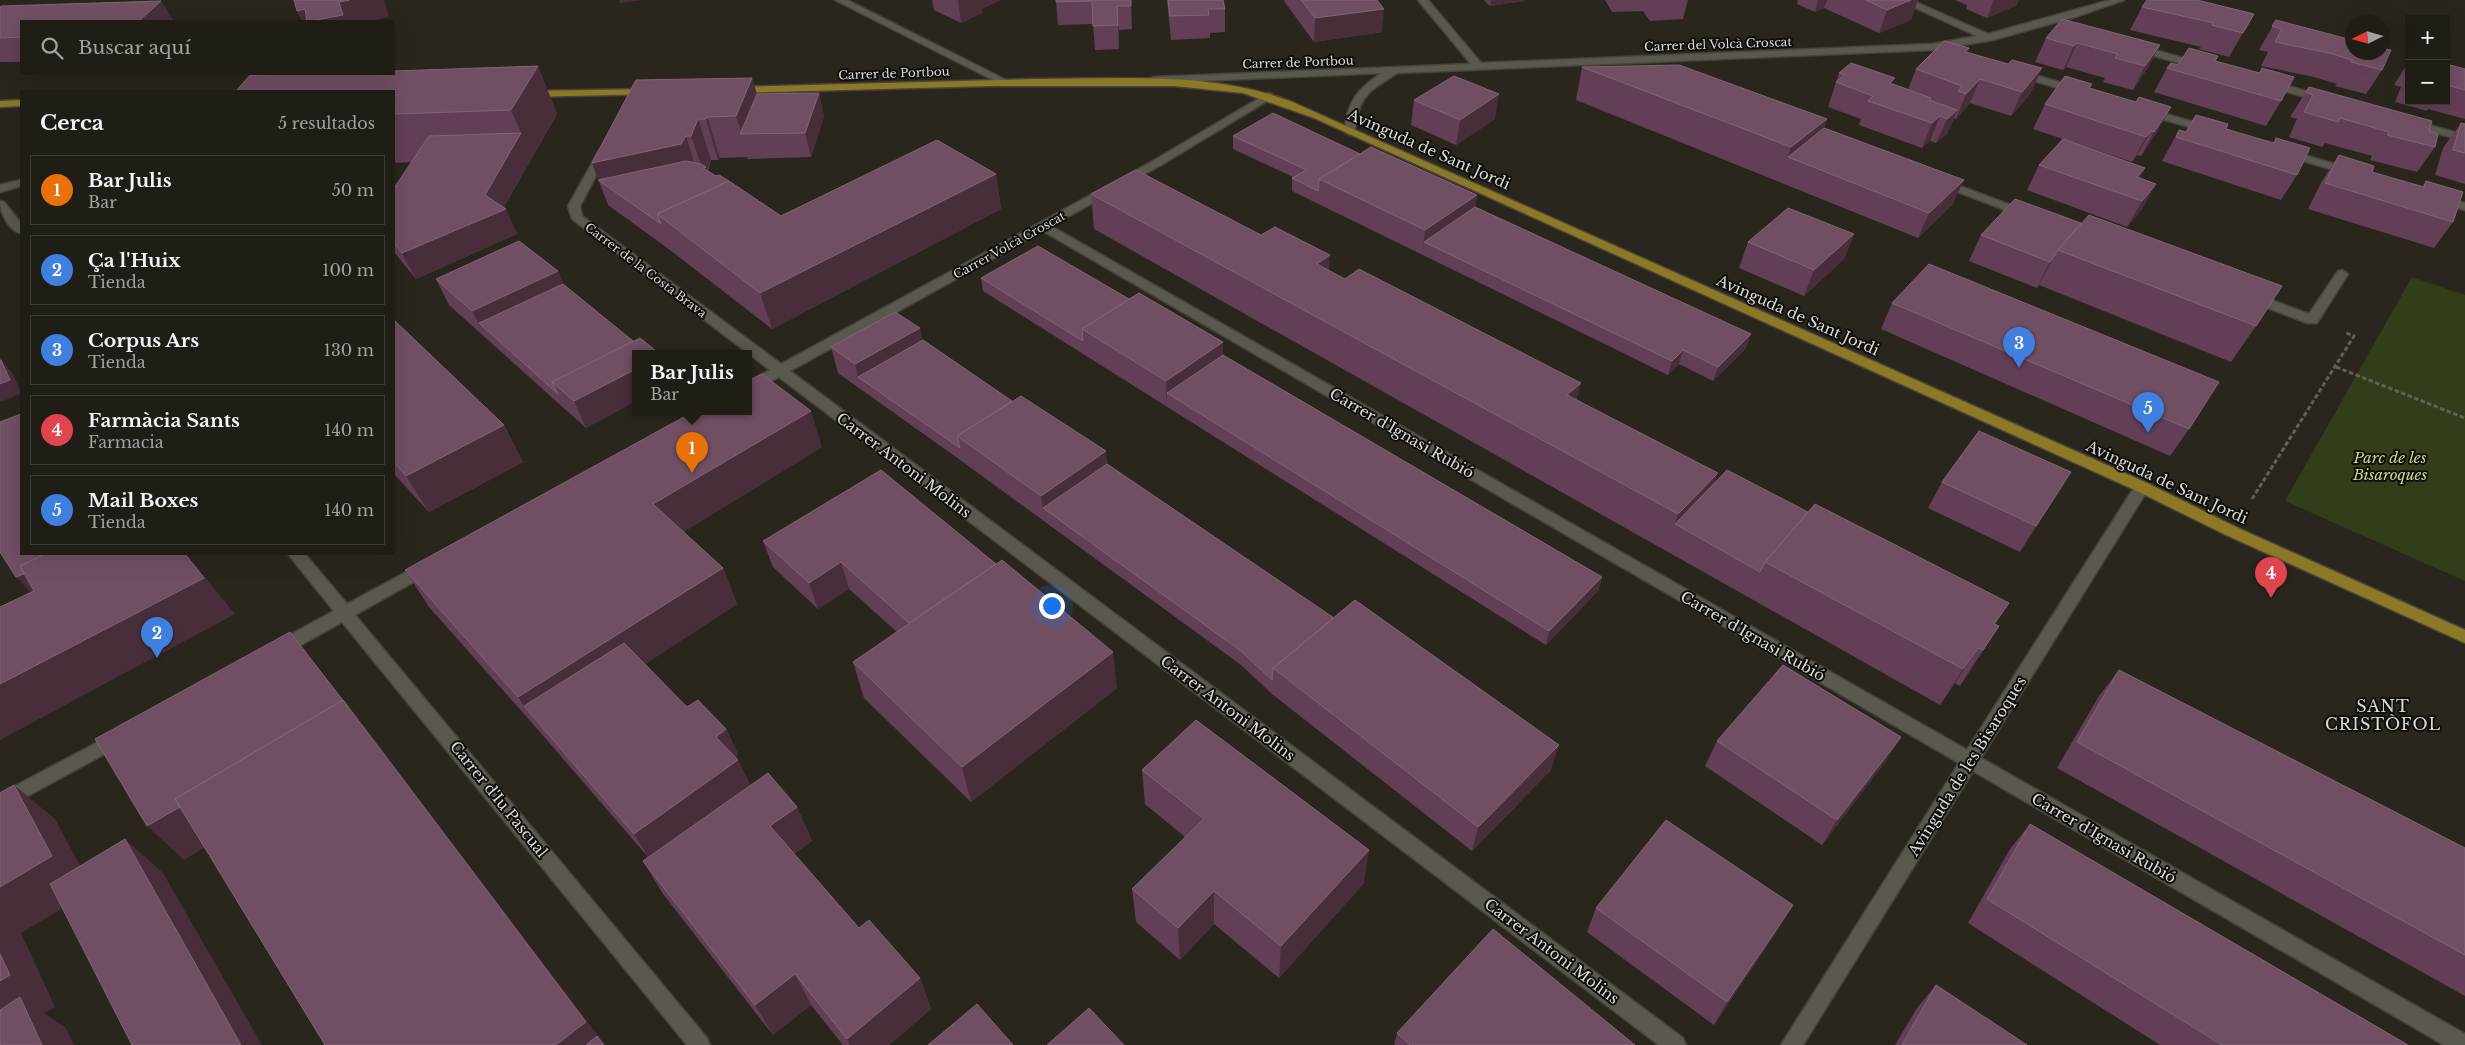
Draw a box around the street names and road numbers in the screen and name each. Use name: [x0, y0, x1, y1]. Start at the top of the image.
street label: Carrer del Volcà Croscat: [1644, 34, 1793, 54]
street label: Carrer de Portbou: [1242, 53, 1354, 71]
street label: Carrer de Portbou: [838, 64, 950, 82]
street label: Avinguda de Sant Jordi: [1344, 104, 1513, 193]
street label: Carrer Volcà Croscat: [950, 208, 1068, 282]
street label: Carrer de la Costa Brava: [582, 219, 710, 321]
street label: Avinguda de Sant Jordi: [1713, 270, 1882, 359]
street label: Carrer d'Ignasi Rubió: [1326, 384, 1478, 482]
street label: Carrer Antoni Molins: [833, 408, 975, 522]
street label: Avinguda de Sant Jordi: [2082, 436, 2251, 528]
street label: Carrer d'Ignasi Rubió: [1677, 587, 1829, 685]
street label: Carrer Antoni Molins: [1157, 651, 1299, 765]
street label: Avinguda de les Bisaroques: [1903, 672, 2030, 860]
street label: Carrer d'Iu Pascual: [446, 737, 552, 861]
street label: Carrer d'Ignasi Rubió: [2028, 789, 2180, 887]
street label: Carrer Antoni Molins: [1481, 894, 1623, 1008]

